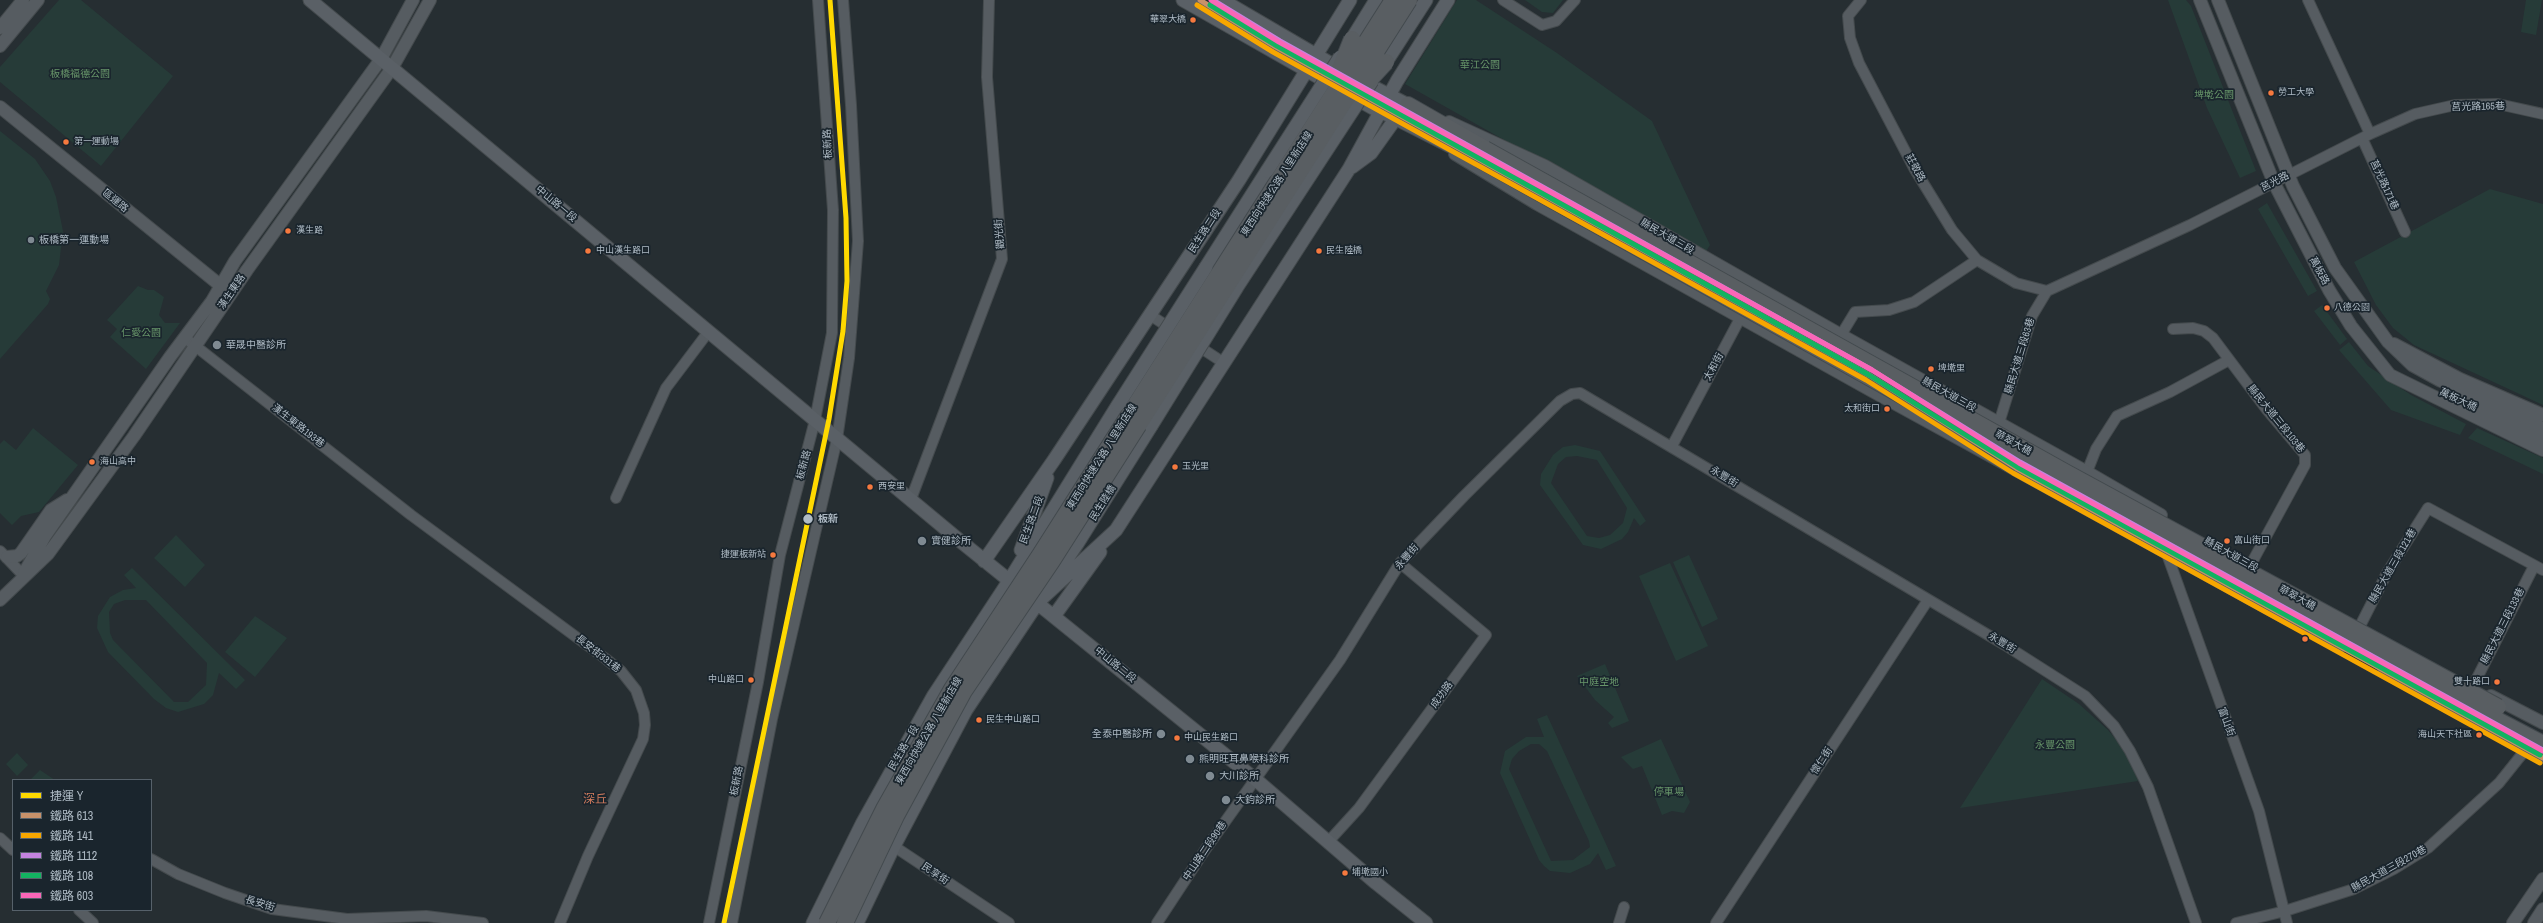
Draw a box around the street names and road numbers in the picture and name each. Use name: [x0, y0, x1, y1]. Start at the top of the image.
street label: 莒光路165巷: [2451, 101, 2505, 113]
street label: 板新路: [821, 129, 835, 159]
street label: 東西向快速公路 八里新店線: [1239, 129, 1315, 239]
street label: 莊敬路: [1902, 152, 1928, 184]
street label: 莒光路171巷: [2367, 158, 2401, 212]
street label: 莒光路: [2259, 170, 2291, 194]
street label: 中山路一段: [533, 183, 579, 225]
street label: 區運路: [100, 187, 130, 215]
street label: 民生路二段: [1186, 207, 1224, 255]
street label: 縣民大道三段: [1638, 217, 1696, 257]
street label: 觀光街: [993, 219, 1007, 249]
street label: 萬板路: [2306, 255, 2332, 287]
street label: 漢生東路: [216, 272, 248, 312]
street label: 縣民大道三段63巷: [2003, 316, 2037, 396]
street label: 太和街: [1702, 351, 1726, 383]
street label: 縣民大道三段: [1920, 375, 1978, 415]
street label: 縣民大道三段103巷: [2245, 383, 2307, 455]
street label: 萬板大橋: [2437, 386, 2479, 414]
street label: 漢生東路193巷: [269, 402, 327, 450]
street label: 東西向快速公路 八里新店線: [1065, 402, 1139, 512]
street label: 華翠大橋: [1993, 428, 2033, 458]
street label: 板新路: [794, 449, 814, 481]
street label: 永豐街: [1708, 464, 1740, 490]
street label: 民生陸橋: [1087, 483, 1119, 523]
street label: 民生路二段: [1018, 494, 1046, 546]
street label: 縣民大道三段121巷: [2367, 527, 2419, 605]
street label: 縣民大道三段: [2202, 535, 2260, 575]
street label: 永豐街: [1393, 542, 1421, 572]
street label: 華翠大橋: [2277, 583, 2317, 613]
street label: 縣民大道三段133巷: [2479, 586, 2527, 666]
street label: 永豐街: [1986, 630, 2018, 656]
street label: 長安街331巷: [573, 633, 623, 675]
street label: 中山路二段: [1092, 645, 1138, 685]
street label: 東西向快速公路 八里新店線: [893, 675, 965, 787]
street label: 成功路: [1428, 679, 1456, 711]
street label: 富山街: [2215, 706, 2237, 738]
street label: 民生路一段: [886, 723, 922, 773]
street label: 懷仁街: [1809, 745, 1835, 777]
street label: 板新路: [728, 765, 746, 797]
street label: 中山路二段90巷: [1181, 819, 1229, 883]
street label: 縣民大道三段270巷: [2349, 843, 2429, 895]
street label: 民享街: [919, 861, 951, 887]
street label: 長安街: [244, 894, 276, 914]

